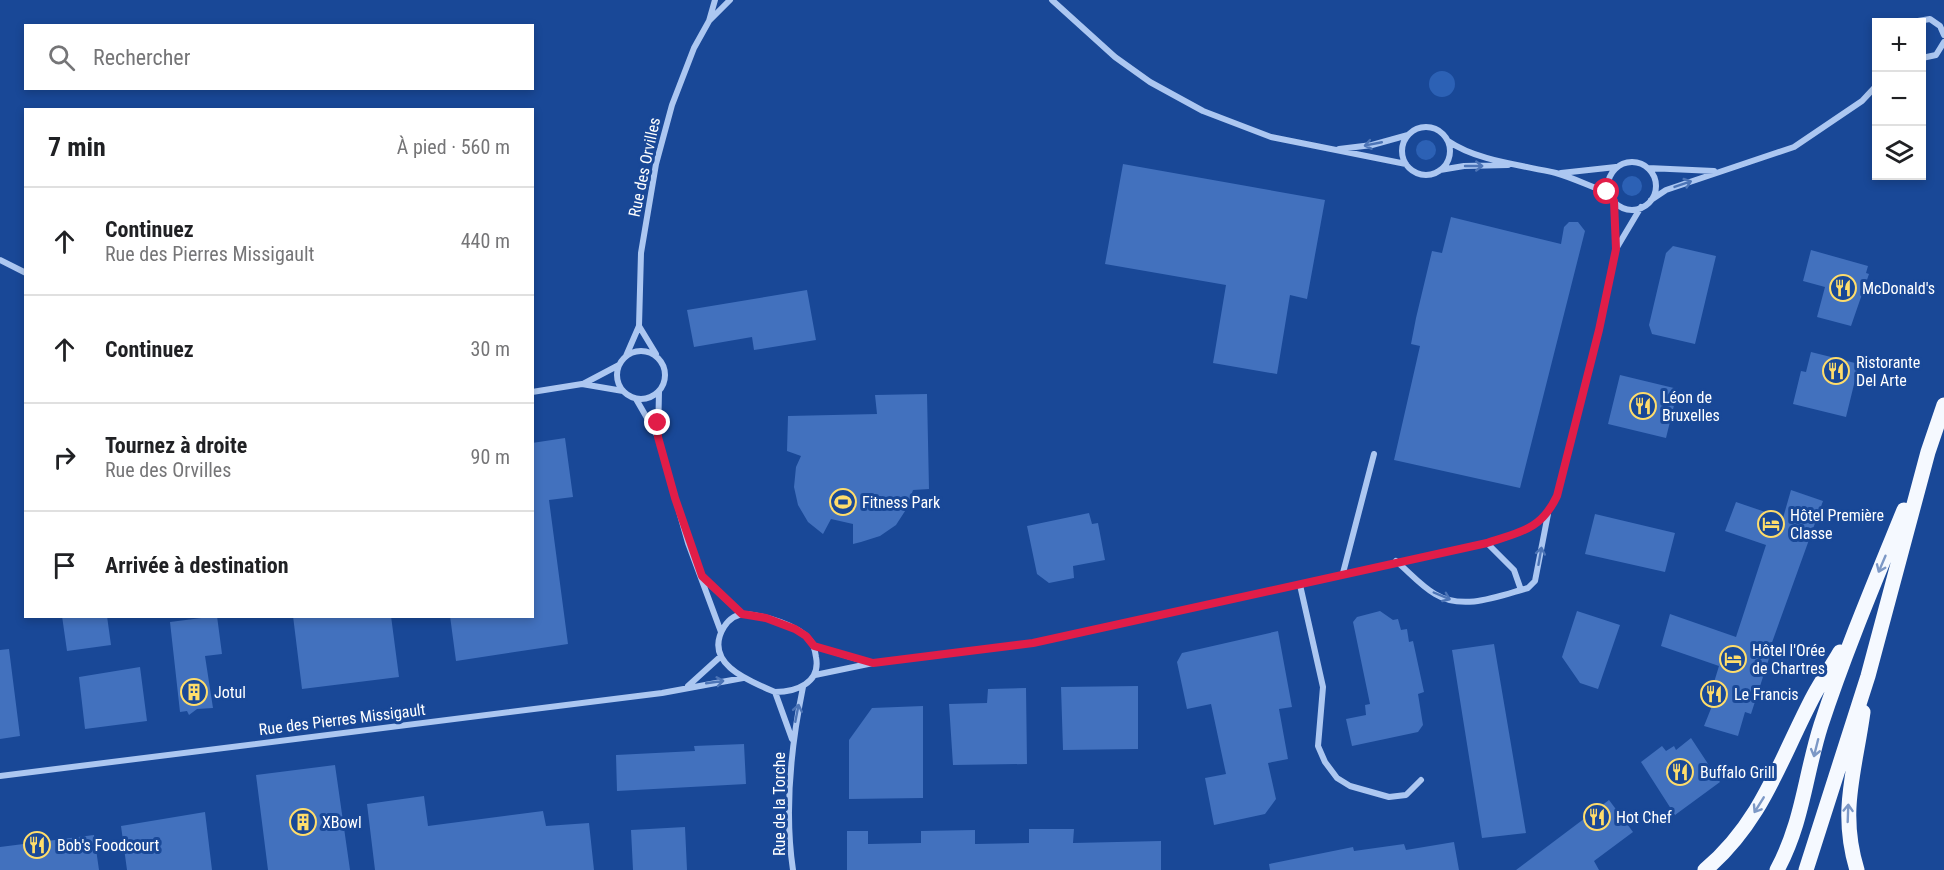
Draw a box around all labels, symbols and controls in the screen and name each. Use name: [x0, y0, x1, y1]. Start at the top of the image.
map controls: [1872, 18, 1926, 180]
button: +: [1872, 18, 1926, 72]
search box: [24, 24, 534, 90]
icon: search: [45, 41, 78, 74]
text: Rechercher: [93, 45, 190, 70]
button: −: [1872, 72, 1926, 126]
street label: Rue des Orvilles: [625, 116, 664, 219]
button: layers: [1872, 126, 1926, 180]
text: 7 min: [48, 132, 106, 162]
text: À pied · 560 m: [397, 135, 510, 159]
one-way arrow: [1363, 139, 1383, 150]
one-way arrow: [1463, 160, 1483, 172]
one-way arrow: [1673, 177, 1692, 188]
route start: [1593, 178, 1619, 204]
text: Continuez: [105, 217, 194, 242]
icon: ahead: [48, 225, 81, 258]
text: 440 m: [461, 229, 510, 253]
text: Rue des Pierres Missigault: [105, 242, 315, 266]
restaurant icon: McDonald's: [1828, 273, 1858, 303]
place label: McDonald's: [1862, 279, 1935, 298]
icon: ahead: [48, 333, 81, 366]
text: Continuez: [105, 337, 194, 362]
text: 30 m: [471, 337, 510, 361]
place label: Ristorante Del Arte: [1856, 353, 1920, 390]
restaurant icon: Ristorante Del Arte: [1821, 356, 1851, 386]
place label: Léon de Bruxelles: [1662, 388, 1720, 425]
restaurant icon: Léon de Bruxelles: [1628, 391, 1658, 421]
route end: [644, 409, 670, 435]
text: Tournez à droite: [105, 433, 247, 458]
icon: right: [48, 441, 81, 474]
text: 90 m: [471, 445, 510, 469]
text: Rue des Orvilles: [105, 458, 231, 482]
sports icon: Fitness Park: [828, 487, 858, 517]
place label: Fitness Park: [862, 493, 941, 512]
place label: Hôtel Première Classe: [1790, 506, 1884, 543]
hotel icon: Hôtel Première Classe: [1756, 509, 1786, 539]
one-way arrow: [1535, 547, 1546, 566]
icon: arrive: [48, 549, 81, 582]
text: Arrivée à destination: [105, 553, 289, 578]
one-way arrow: [1876, 555, 1887, 573]
one-way arrow: [1432, 591, 1450, 603]
place label: Hôtel l'Orée de Chartres: [1752, 641, 1825, 678]
hotel icon: Hôtel l'Orée de Chartres: [1718, 644, 1748, 674]
building icon: Jotul: [179, 677, 209, 707]
one-way arrow: [705, 677, 725, 688]
restaurant icon: Le Francis: [1699, 679, 1729, 709]
place label: Jotul: [214, 683, 246, 702]
place label: Le Francis: [1734, 685, 1799, 704]
street label: Rue des Pierres Missigault: [258, 700, 427, 739]
one-way arrow: [792, 703, 803, 723]
one-way arrow: [1809, 738, 1821, 757]
street label: Rue de la Torche: [770, 752, 789, 856]
restaurant icon: Buffalo Grill: [1665, 757, 1695, 787]
place label: Buffalo Grill: [1700, 763, 1775, 782]
one-way arrow: [1753, 796, 1765, 813]
restaurant icon: Hot Chef: [1582, 802, 1612, 832]
one-way arrow: [1842, 803, 1853, 823]
building icon: XBowl: [288, 807, 318, 837]
place label: Hot Chef: [1616, 808, 1672, 827]
place label: XBowl: [322, 813, 362, 832]
restaurant icon: Bob's Foodcourt: [22, 830, 52, 860]
place label: Bob's Foodcourt: [57, 836, 160, 855]

